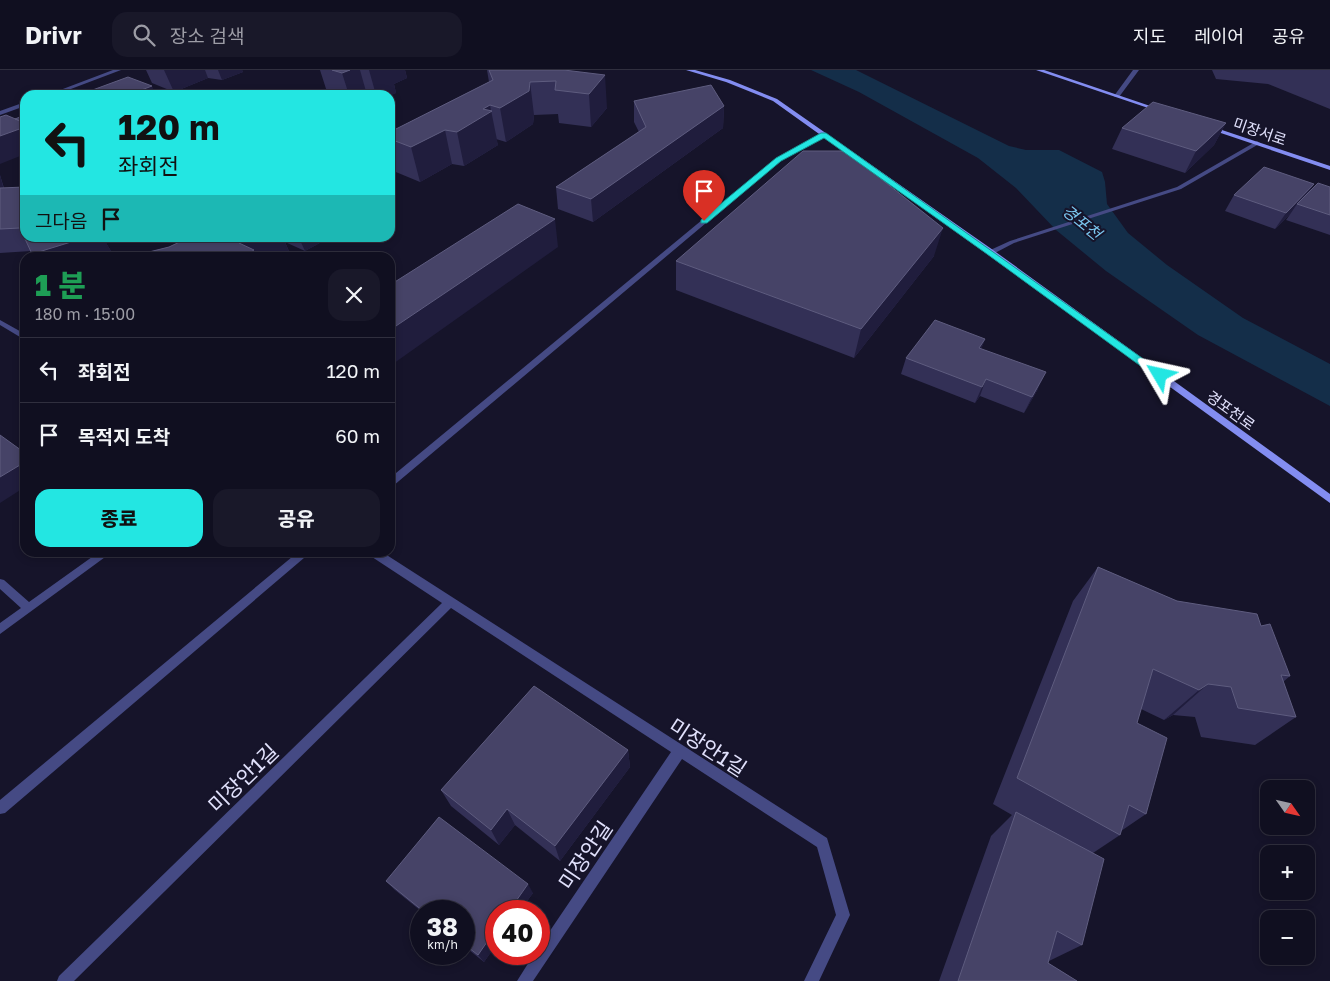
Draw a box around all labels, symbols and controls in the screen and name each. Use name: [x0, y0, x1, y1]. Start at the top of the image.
search box: [112, 12, 462, 57]
text: Drivr: [25, 20, 82, 49]
icon: search: [130, 21, 158, 49]
text: 장소 검색: [170, 24, 245, 47]
text: 지도: [1133, 25, 1166, 47]
text: 레이어: [1194, 25, 1244, 47]
text: 공유: [1272, 25, 1305, 47]
text: 120 m: [118, 106, 220, 148]
icon: left: [35, 110, 100, 175]
street label: 미장서로: [1231, 114, 1289, 148]
text: 좌회전: [118, 152, 179, 179]
pin: [683, 170, 725, 221]
icon: arrive: [690, 177, 718, 205]
water label: 경포천: [1059, 200, 1107, 245]
icon: arrive: [97, 205, 125, 233]
text: 그다음: [35, 209, 87, 232]
text: 1 분: [35, 267, 86, 303]
button: close: [328, 269, 380, 321]
text: 180 m · 15:00: [35, 304, 135, 324]
position arrow: [1133, 348, 1185, 400]
icon: left: [35, 356, 63, 384]
text: 120 m: [326, 359, 380, 382]
text: 좌회전: [78, 360, 130, 383]
street label: 경포천로: [1203, 386, 1259, 434]
icon: arrive: [35, 421, 63, 449]
text: 60 m: [335, 424, 380, 447]
text: 목적지 도착: [78, 425, 170, 448]
button: 종료: [35, 489, 203, 547]
button: 공유: [213, 489, 380, 547]
street label: 미장안1길: [664, 712, 752, 782]
street label: 미장안1길: [203, 738, 283, 818]
north arrow: [1260, 780, 1315, 835]
map controls: [1260, 780, 1315, 965]
street label: 미장안길: [553, 816, 617, 894]
button: +: [1260, 845, 1315, 900]
speed limit sign: 40: [485, 900, 550, 965]
button: −: [1260, 910, 1315, 965]
text: 38: [427, 911, 458, 942]
text: km/h: [427, 937, 458, 952]

